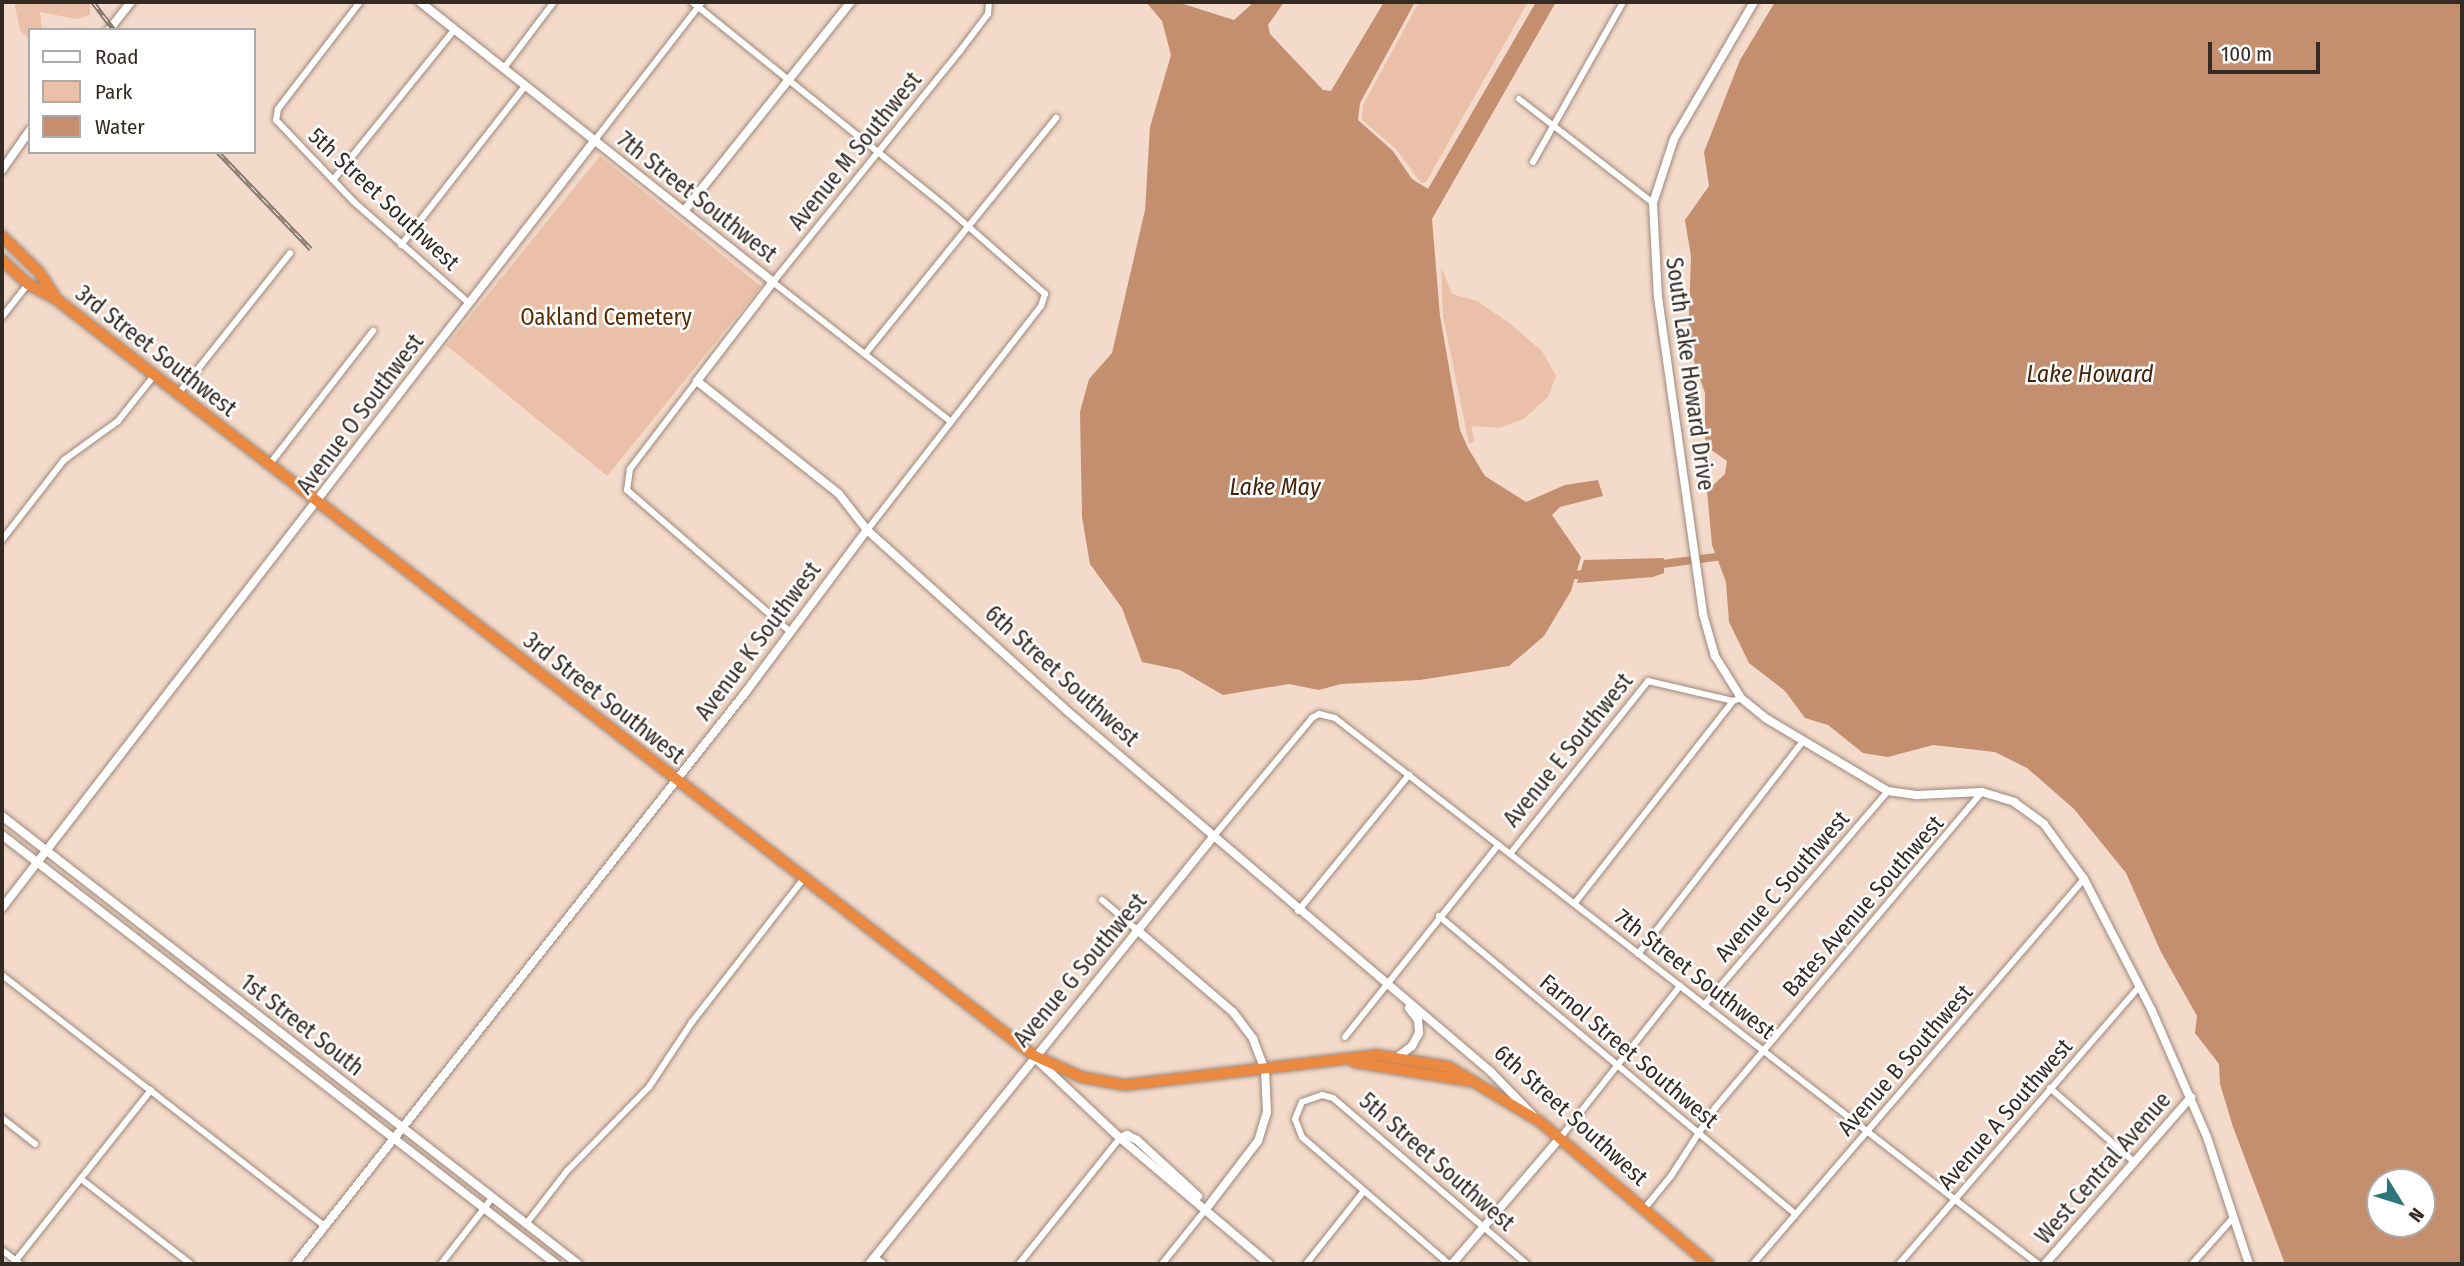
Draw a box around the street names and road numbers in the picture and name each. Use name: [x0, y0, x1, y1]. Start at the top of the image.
street label: Avenue M Southwest: [783, 66, 927, 236]
street label: 5th Street Southwest: [303, 122, 465, 276]
street label: 7th Street Southwest: [612, 126, 782, 268]
street label: South Lake Howard Drive: [1660, 256, 1720, 492]
street label: 3rd Street Southwest: [70, 280, 242, 422]
street label: Avenue O Southwest: [291, 329, 429, 499]
street label: Avenue K Southwest: [689, 556, 827, 726]
street label: 6th Street Southwest: [979, 600, 1145, 752]
street label: 3rd Street Southwest: [518, 627, 690, 769]
street label: Avenue E Southwest: [1498, 668, 1638, 832]
street label: Avenue C Southwest: [1709, 805, 1855, 967]
street label: Bates Avenue Southwest: [1777, 810, 1949, 1002]
street label: Avenue G Southwest: [1008, 888, 1152, 1052]
street label: 7th Street Southwest: [1610, 903, 1780, 1045]
street label: 1st Street South: [235, 968, 369, 1082]
street label: Farnol Street Southwest: [1534, 968, 1724, 1134]
street label: Avenue B Southwest: [1832, 979, 1978, 1141]
street label: Avenue A Southwest: [1932, 1033, 2078, 1195]
street label: 6th Street Southwest: [1488, 1039, 1654, 1191]
street label: West Central Avenue: [2030, 1086, 2176, 1250]
street label: 5th Street Southwest: [1354, 1087, 1520, 1237]

